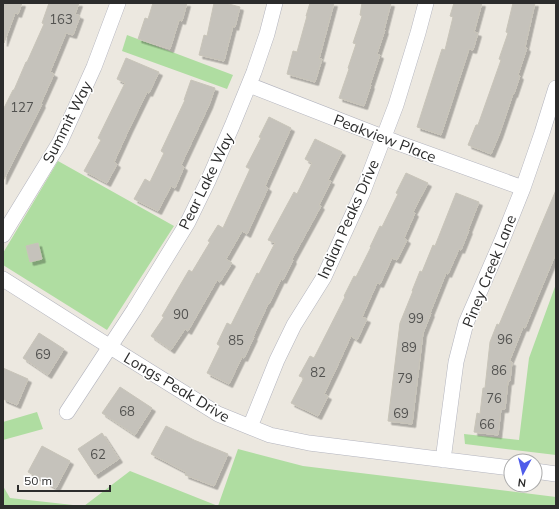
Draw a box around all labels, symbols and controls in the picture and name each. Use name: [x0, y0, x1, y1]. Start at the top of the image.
house number: 163: [49, 11, 73, 27]
street label: Summit Way: [38, 78, 96, 166]
house number: 127: [10, 99, 34, 115]
street label: Peakview Place: [331, 110, 439, 166]
street label: Pear Lake Way: [174, 129, 238, 233]
street label: Indian Peaks Drive: [313, 156, 383, 282]
street label: Piney Creek Lane: [458, 212, 520, 330]
house number: 90: [173, 306, 189, 322]
house number: 99: [408, 310, 424, 326]
house number: 96: [497, 331, 513, 347]
house number: 85: [228, 332, 244, 348]
house number: 89: [401, 339, 417, 355]
house number: 69: [35, 346, 51, 362]
street label: Longs Peak Drive: [121, 348, 233, 426]
house number: 86: [491, 362, 507, 378]
house number: 82: [310, 364, 326, 380]
house number: 79: [397, 370, 413, 386]
house number: 76: [486, 390, 502, 406]
house number: 68: [119, 403, 135, 419]
house number: 69: [393, 405, 409, 421]
house number: 66: [479, 416, 495, 432]
house number: 62: [90, 446, 106, 462]
north arrow: [503, 453, 543, 493]
scale bar: [18, 467, 110, 493]
text: 50 m: [24, 473, 52, 488]
text: N: [517, 475, 527, 490]

